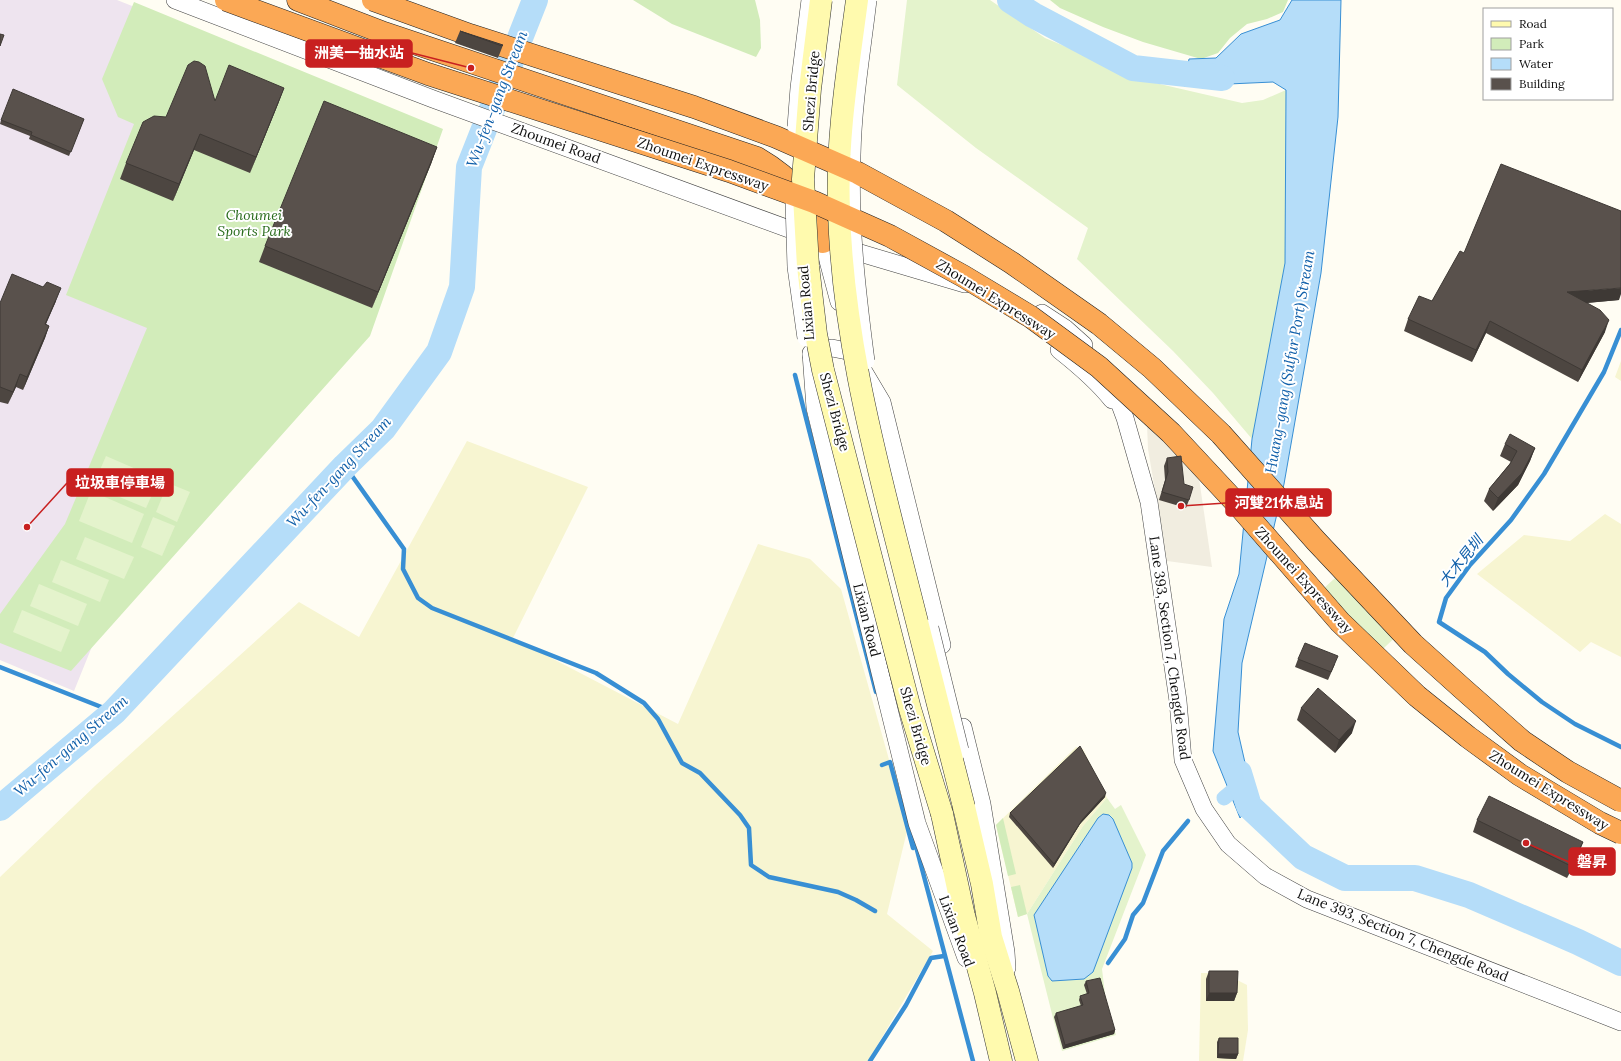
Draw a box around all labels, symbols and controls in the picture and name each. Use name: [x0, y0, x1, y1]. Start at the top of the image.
legend: [1483, 8, 1613, 100]
text: Road: [1519, 16, 1547, 31]
water label: Wu-fen-gang Stream: [462, 28, 531, 170]
text: Park: [1519, 36, 1545, 51]
callout: 洲美一抽水站: [306, 40, 412, 67]
text: 洲美一抽水站: [314, 43, 404, 62]
street label: Shezi Bridge: [799, 50, 824, 132]
text: Water: [1519, 56, 1554, 71]
text: Building: [1519, 76, 1565, 91]
street label: Zhoumei Road: [509, 119, 603, 167]
street label: Zhoumei Expressway: [635, 133, 772, 195]
park label: Choumei Sports Park: [217, 206, 291, 240]
water label: Huang-gang (Sulfur Port) Stream: [1260, 249, 1320, 475]
street label: Zhoumei Expressway: [933, 255, 1060, 343]
street label: Lixian Road: [794, 265, 818, 341]
street label: Shezi Bridge: [816, 371, 854, 454]
water label: Wu-fen-gang Stream: [282, 412, 395, 531]
callout: 垃圾車停車場: [67, 469, 173, 496]
text: 垃圾車停車場: [75, 473, 165, 492]
callout: 河雙21休息站: [1226, 489, 1331, 516]
text: 河雙21休息站: [1234, 493, 1324, 512]
street label: Zhoumei Expressway: [1251, 523, 1357, 638]
water label: 大木見圳: [1434, 530, 1488, 590]
street label: Lane 393, Section 7, Chengde Road: [1145, 535, 1195, 761]
street label: Lixian Road: [849, 581, 885, 659]
street label: Shezi Bridge: [896, 685, 936, 768]
water label: Wu-fen-gang Stream: [10, 691, 132, 800]
street label: Zhoumei Expressway: [1486, 746, 1613, 834]
callout: 磐昇: [1569, 848, 1615, 875]
text: 磐昇: [1577, 852, 1607, 871]
street label: Lane 393, Section 7, Chengde Road: [1295, 884, 1511, 986]
street label: Lixian Road: [935, 893, 979, 969]

